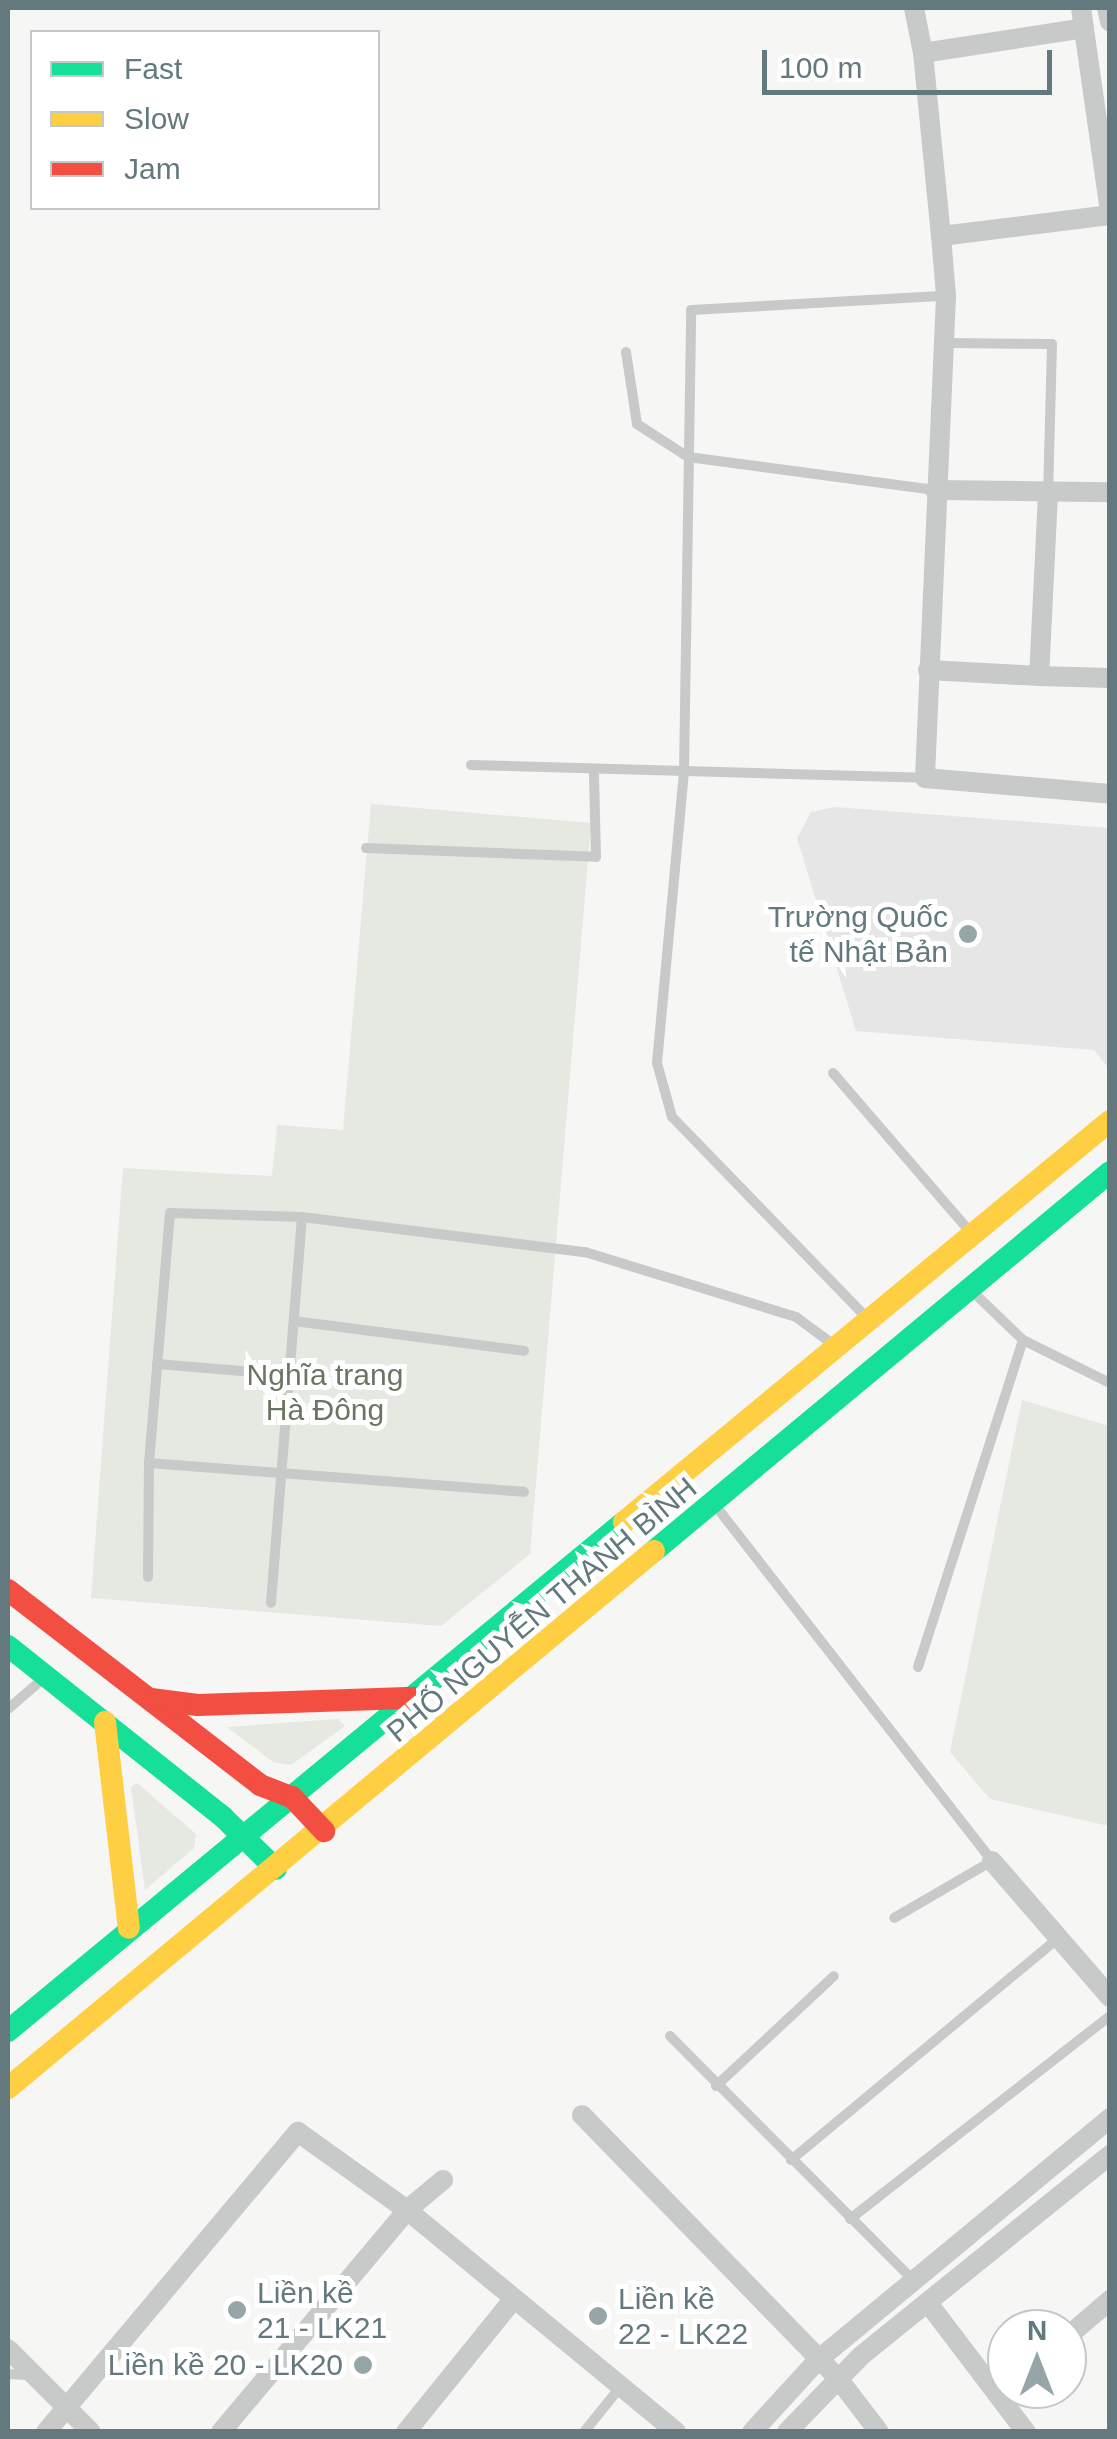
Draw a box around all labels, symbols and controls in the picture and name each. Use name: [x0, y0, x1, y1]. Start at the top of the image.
legend: [30, 30, 380, 210]
scale bar: [767, 30, 1057, 92]
text: 100 m: [779, 51, 862, 84]
text: Fast: [124, 52, 182, 85]
text: Slow: [124, 102, 189, 135]
text: Jam: [124, 152, 181, 185]
place label: Trường Quốc tế Nhật Bản: [768, 899, 948, 970]
marker: Trường Quốc tế Nhật Bản: [957, 923, 979, 945]
park label: Nghĩa trang Hà Đông: [247, 1357, 403, 1428]
street label: PHỐ NGUYỄN THANH BÌNH: [380, 1470, 704, 1750]
place label: Liền kề 21 - LK21: [257, 2275, 387, 2346]
place label: Liền kề 22 - LK22: [618, 2281, 748, 2352]
marker: Liền kề 21 - LK21: [226, 2299, 248, 2321]
marker: Liền kề 22 - LK22: [587, 2305, 609, 2327]
north arrow: [987, 2309, 1087, 2409]
text: N: [1027, 2315, 1047, 2346]
place label: Liền kề 20 - LK20: [108, 2347, 343, 2383]
marker: Liền kề 20 - LK20: [352, 2354, 374, 2376]

